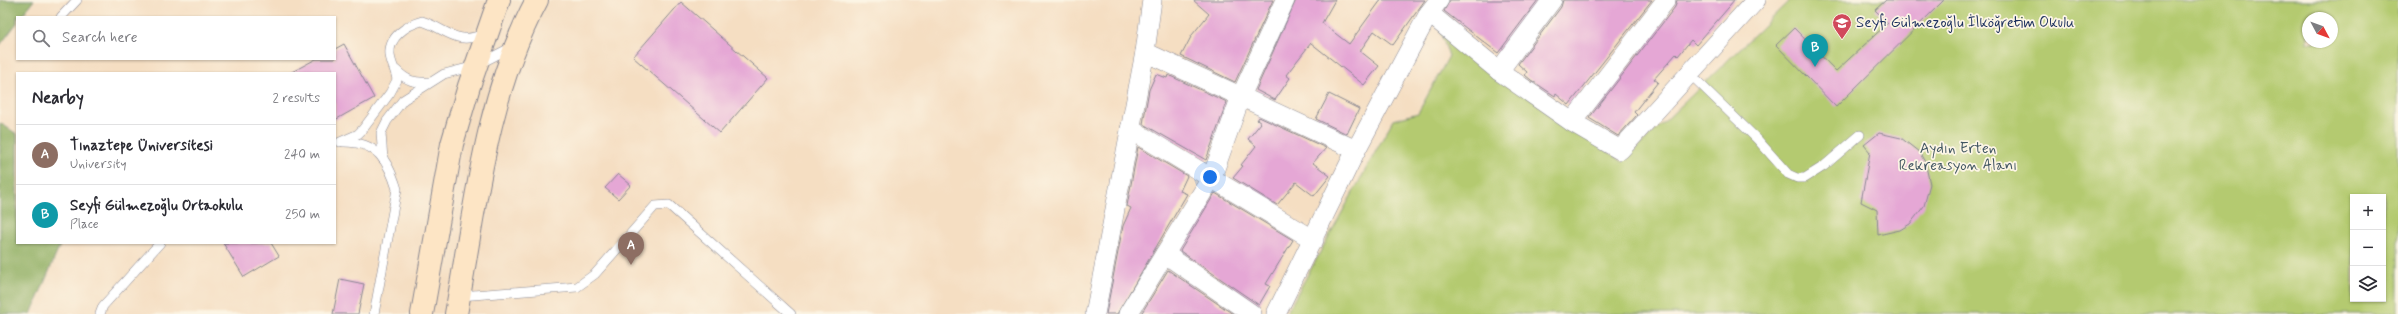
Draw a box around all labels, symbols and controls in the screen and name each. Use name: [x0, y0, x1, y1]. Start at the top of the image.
school or university icon: Seyfi Gülmezoğlu İlköğretim Okulu: [1831, 12, 1853, 40]
north arrow: [2302, 12, 2338, 48]
place label: Seyfi Gülmezoğlu İlköğretim Okulu: [1856, 13, 2074, 33]
search box: [16, 16, 336, 60]
icon: search: [30, 27, 52, 49]
text: Search here: [62, 28, 138, 48]
pin: B: [1802, 34, 1828, 67]
text: Nearby: [32, 87, 84, 109]
text: 2 results: [273, 90, 320, 107]
text: Tınaztepe Üniversitesi: [70, 136, 213, 156]
park label: Aydın Erten Rekreasyon Alanı: [1899, 139, 2017, 176]
text: A: [41, 146, 49, 163]
text: 240 m: [284, 146, 320, 163]
text: University: [70, 156, 126, 173]
your location: [1200, 167, 1220, 187]
map controls: [2350, 194, 2386, 302]
button: +: [2350, 194, 2386, 230]
text: Seyfi Gülmezoğlu Ortaokulu: [70, 196, 243, 216]
text: B: [41, 206, 49, 223]
text: 250 m: [285, 206, 320, 223]
text: Place: [70, 216, 99, 233]
button: −: [2350, 230, 2386, 266]
pin: A: [618, 232, 644, 265]
button: layers: [2350, 266, 2386, 302]

